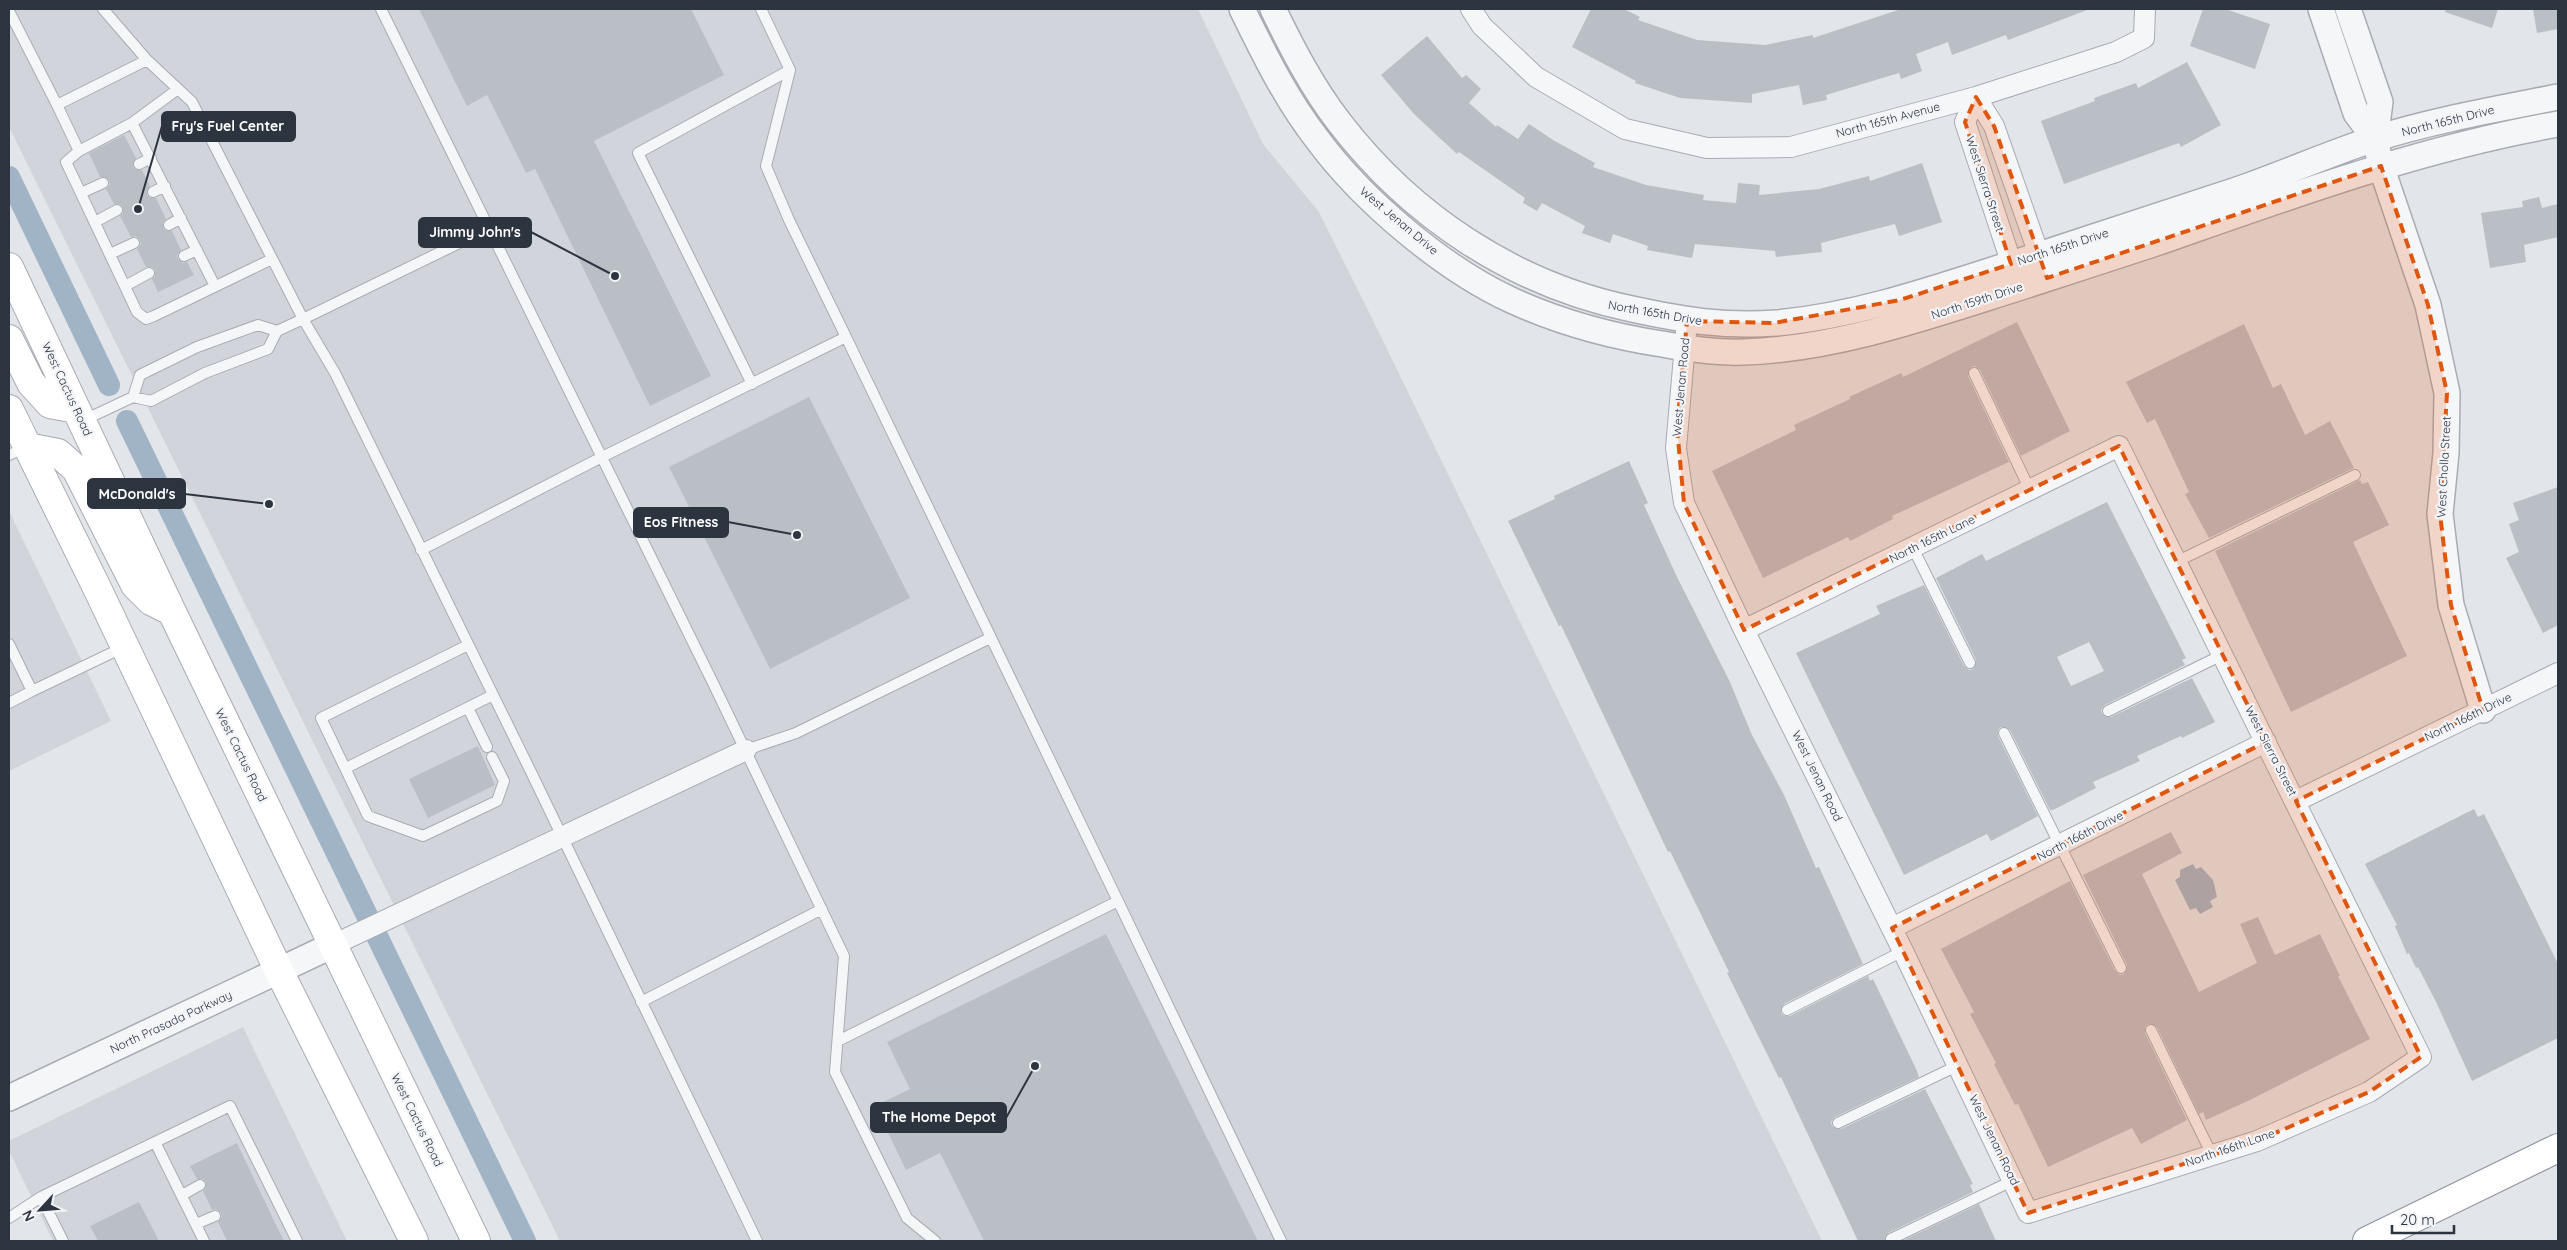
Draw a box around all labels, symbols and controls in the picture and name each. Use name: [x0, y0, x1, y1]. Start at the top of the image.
street label: North 165th Avenue: [1834, 98, 1942, 141]
street label: North 165th Drive: [2400, 102, 2496, 139]
callout: Fry's Fuel Center: [162, 112, 295, 141]
text: Fry's Fuel Center: [172, 117, 284, 135]
street label: West Sierra Street: [1963, 134, 2008, 234]
street label: West Jenan Drive: [1357, 183, 1442, 258]
callout: Jimmy John's: [419, 218, 531, 247]
text: Jimmy John's: [429, 223, 521, 241]
street label: North 165th Drive: [2015, 225, 2111, 268]
street label: North 159th Drive: [1929, 279, 2025, 322]
street label: North 165th Drive: [1607, 297, 1704, 328]
street label: West Jenan Road: [1669, 337, 1692, 437]
street label: West Cactus Road: [39, 339, 96, 438]
street label: West Cholla Street: [2433, 416, 2454, 518]
callout: McDonald's: [88, 479, 185, 508]
text: McDonald's: [99, 485, 176, 503]
callout: Eos Fitness: [634, 508, 728, 537]
street label: North 165th Lane: [1886, 511, 1977, 566]
text: Eos Fitness: [644, 513, 718, 531]
street label: North 166th Drive: [2422, 689, 2514, 744]
street label: West Sierra Street: [2242, 703, 2301, 799]
street label: West Cactus Road: [212, 706, 271, 804]
street label: West Jenan Road: [1789, 728, 1846, 824]
street label: North 166th Drive: [2034, 807, 2126, 864]
street label: North Prasada Parkway: [107, 987, 234, 1056]
street label: West Cactus Road: [388, 1071, 447, 1169]
street label: West Jenan Road: [1966, 1092, 2023, 1188]
callout: The Home Depot: [871, 1103, 1006, 1132]
text: The Home Depot: [882, 1108, 997, 1126]
street label: North 166th Lane: [2183, 1125, 2277, 1170]
north arrow: [15, 1185, 65, 1235]
scale bar: [2392, 1202, 2454, 1234]
text: N: [18, 1207, 39, 1224]
text: 20 m: [2400, 1210, 2435, 1229]

